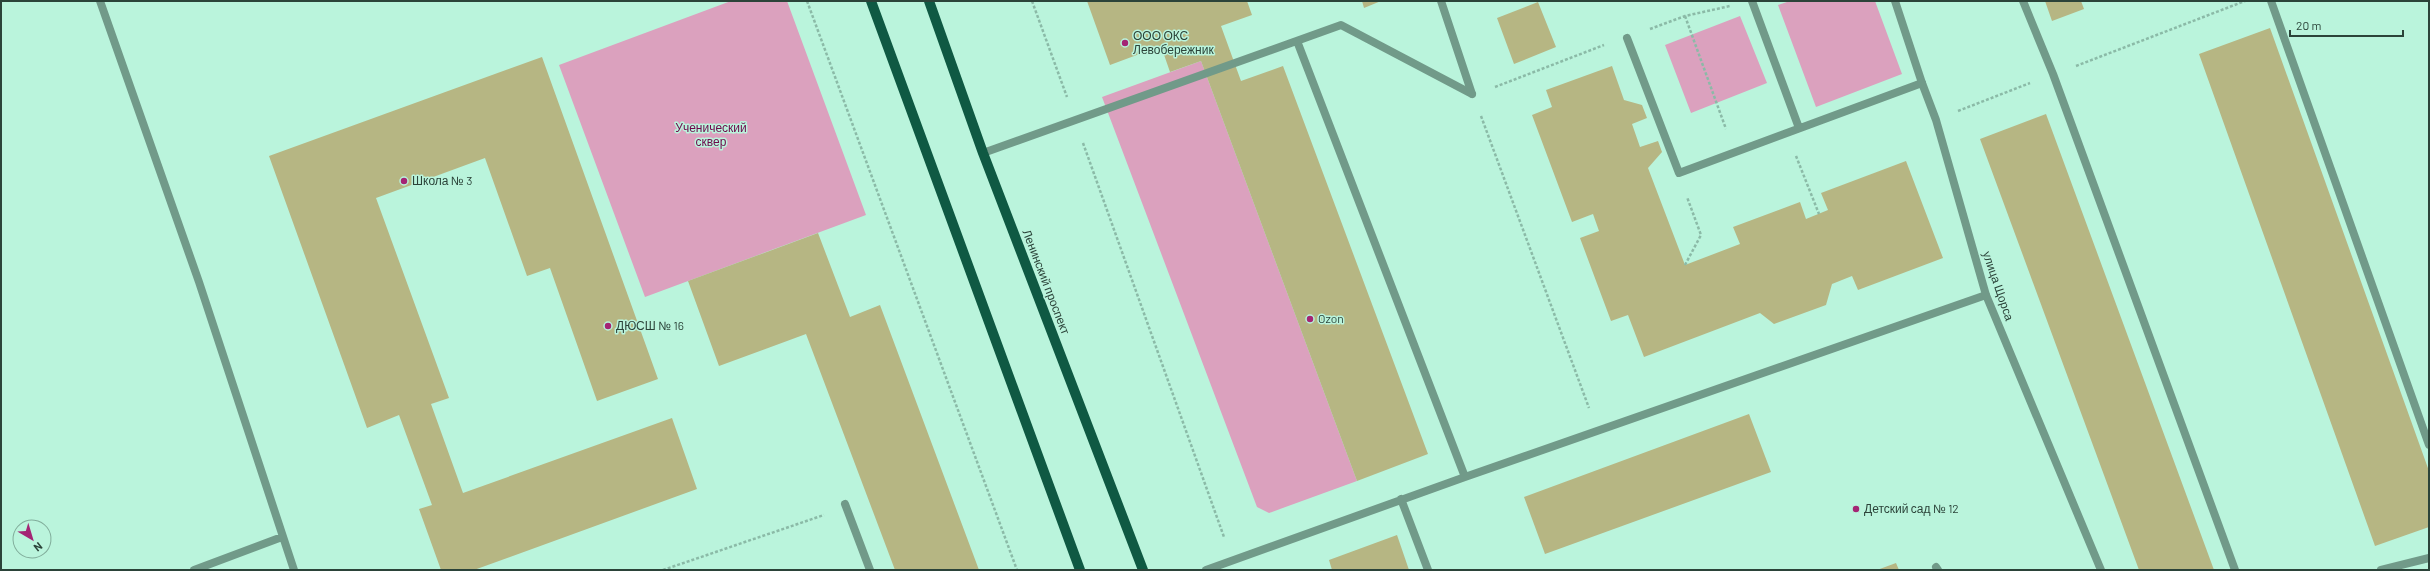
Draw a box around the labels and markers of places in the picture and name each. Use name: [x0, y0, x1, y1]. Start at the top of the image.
place label: ООО ОКС Левобережник: [1133, 28, 1214, 57]
marker: ООО ОКС Левобережник: [1120, 38, 1130, 48]
place label: Школа № 3: [412, 173, 472, 187]
marker: Школа № 3: [399, 176, 409, 186]
place label: Ozon: [1318, 311, 1344, 325]
marker: Ozon: [1305, 314, 1315, 324]
place label: ДЮСШ № 16: [616, 318, 684, 333]
marker: ДЮСШ № 16: [603, 321, 613, 331]
place label: Детский сад № 12: [1864, 501, 1959, 516]
marker: Детский сад № 12: [1851, 504, 1861, 514]

